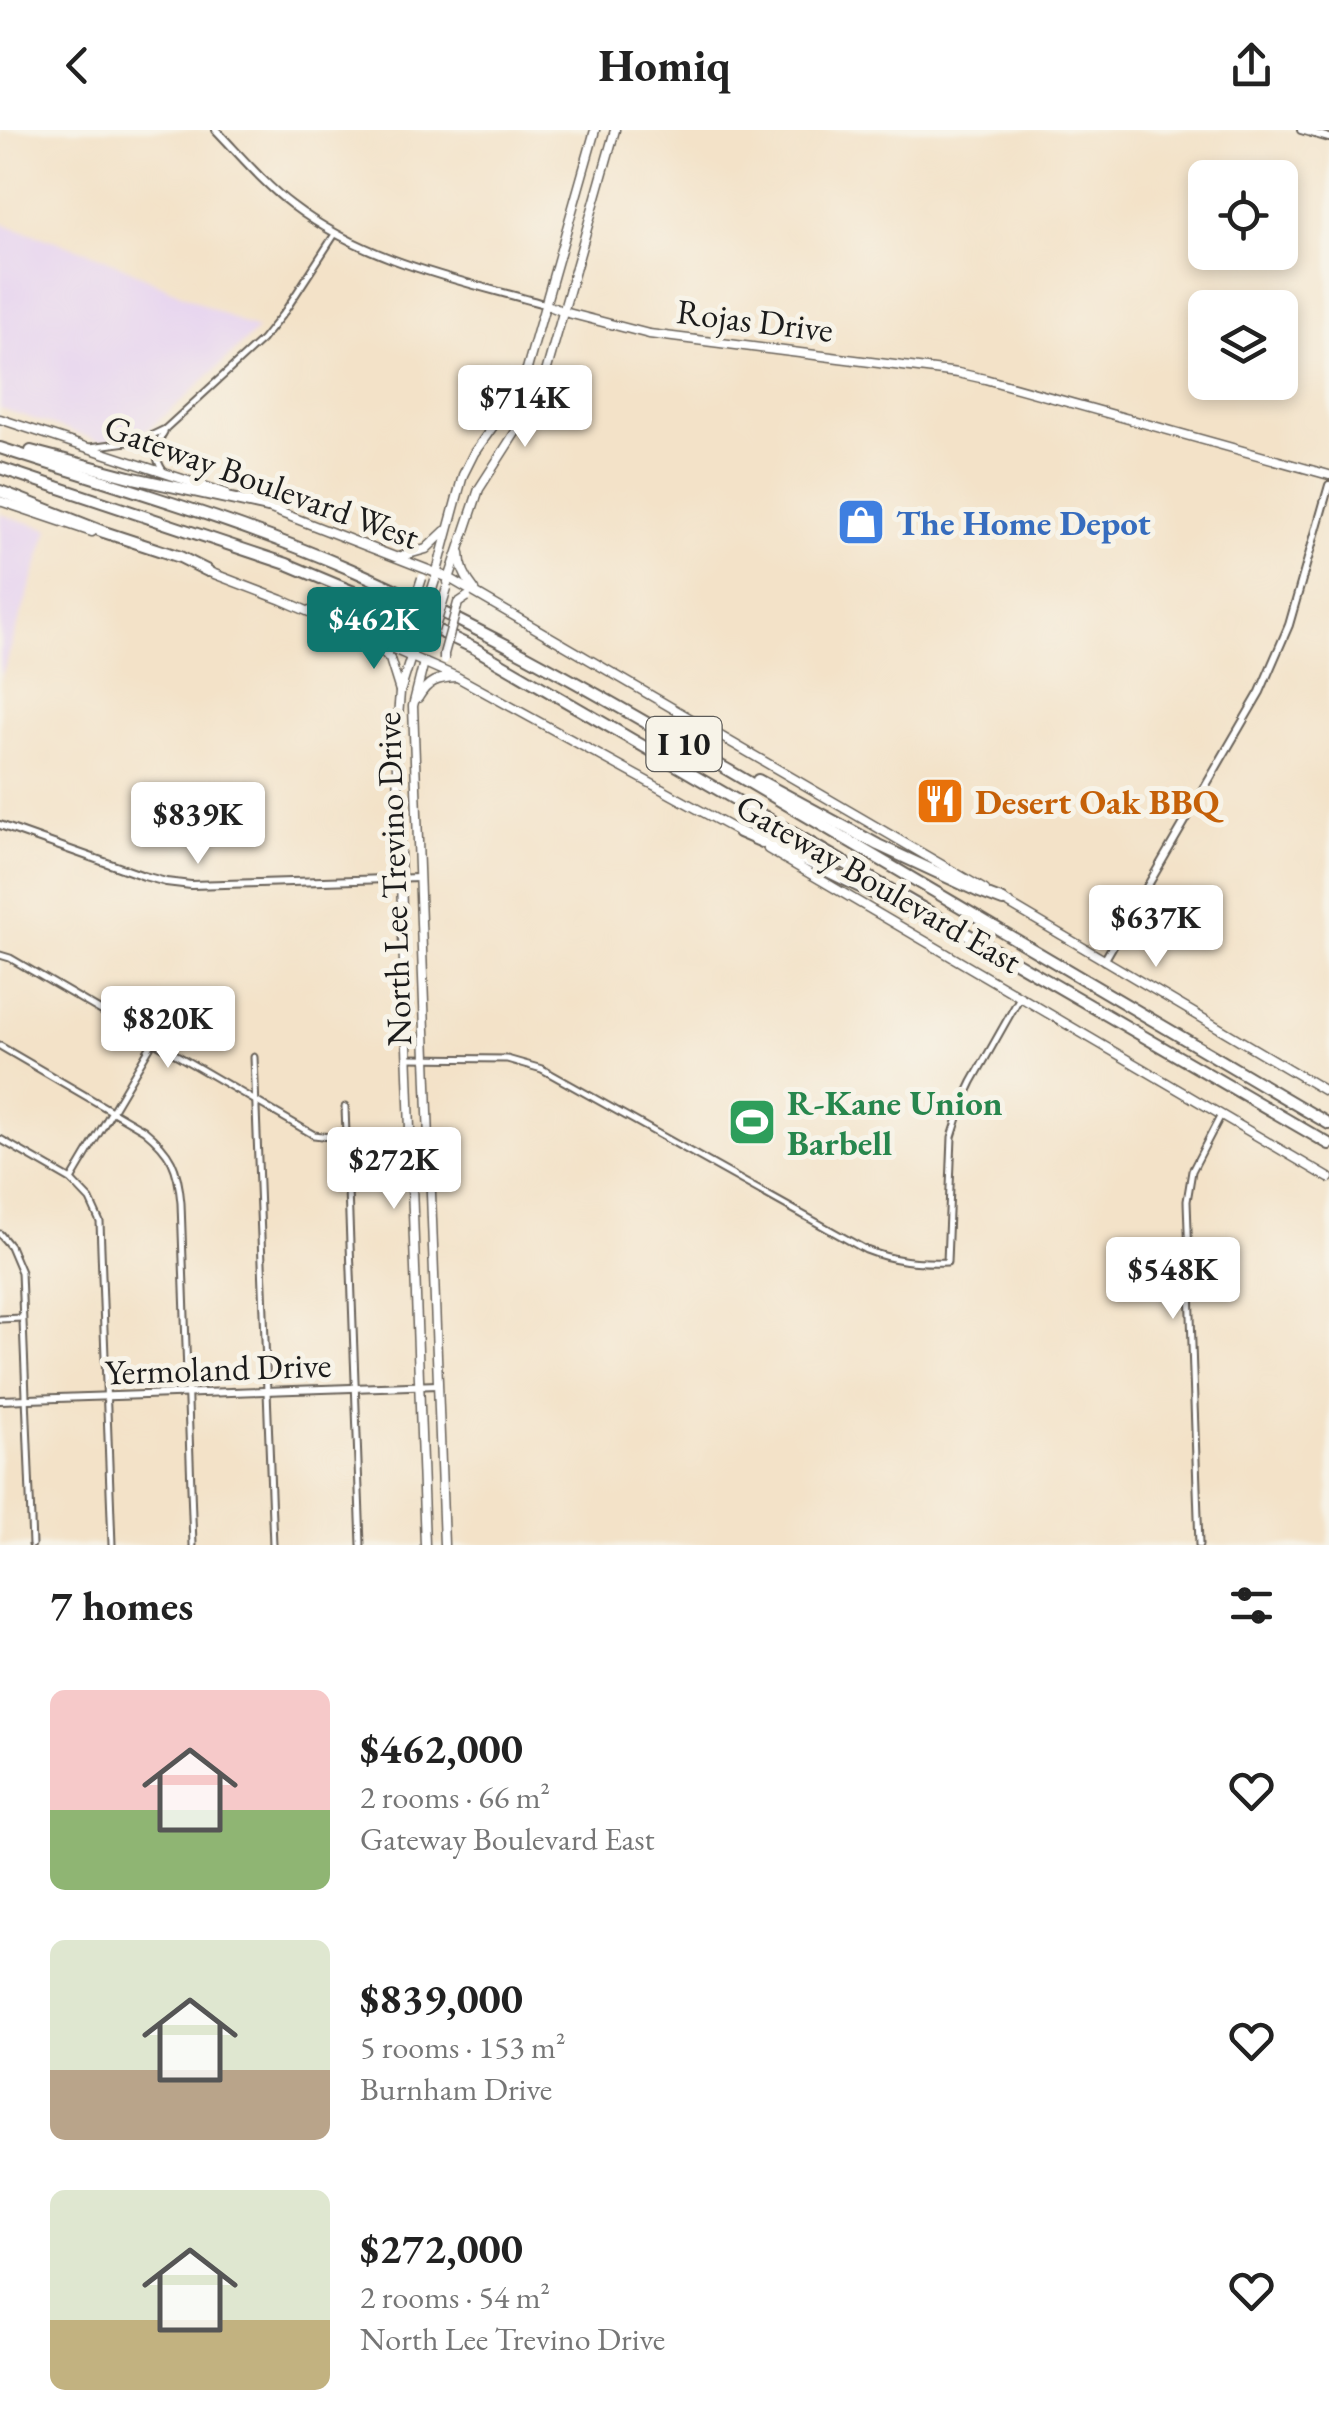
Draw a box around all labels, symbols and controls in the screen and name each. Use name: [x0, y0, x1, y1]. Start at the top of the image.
text: Homiq: [598, 36, 731, 94]
icon: back: [50, 38, 105, 93]
icon: share: [1224, 38, 1279, 93]
map controls: [1188, 160, 1298, 400]
button: locate: [1188, 160, 1298, 270]
street label: Rojas Drive: [674, 288, 836, 352]
button: layers: [1188, 290, 1298, 400]
pin: $714K: [455, 365, 595, 450]
text: $714K: [480, 376, 570, 418]
street label: Gateway Boulevard West: [99, 403, 425, 559]
shop icon: The Home Depot: [835, 496, 887, 548]
place label: The Home Depot: [896, 500, 1151, 545]
pin: $462K: [304, 587, 444, 672]
text: $462K: [329, 598, 419, 640]
street label: North Lee Trevino Drive: [365, 711, 421, 1047]
road number: I 10: [646, 717, 722, 771]
restaurant icon: Desert Oak BBQ: [914, 775, 966, 827]
place label: Desert Oak BBQ: [975, 779, 1224, 824]
pin: $839K: [128, 782, 268, 867]
street label: Gateway Boulevard East: [728, 783, 1030, 983]
text: $839K: [153, 793, 243, 835]
pin: $637K: [1086, 885, 1226, 970]
text: $637K: [1111, 896, 1201, 938]
pin: $820K: [98, 986, 238, 1071]
text: $820K: [123, 997, 213, 1039]
place label: R-Kane Union Barbell: [787, 1080, 1003, 1165]
sports icon: R-Kane Union Barbell: [726, 1096, 778, 1148]
pin: $272K: [324, 1127, 464, 1212]
text: $272K: [349, 1138, 439, 1180]
pin: $548K: [1103, 1237, 1243, 1322]
text: $548K: [1128, 1248, 1218, 1290]
street label: Yermoland Drive: [104, 1342, 332, 1394]
text: 7 homes: [50, 1578, 193, 1633]
icon: filters: [1224, 1578, 1279, 1633]
text: $462,000: [360, 1721, 523, 1776]
icon: home: [130, 1730, 250, 1850]
icon: heart: [1224, 1763, 1279, 1818]
text: 2 rooms · 66 m²: [360, 1776, 550, 1818]
text: Gateway Boulevard East: [360, 1818, 655, 1860]
text: $839,000: [360, 1971, 523, 2026]
icon: home: [130, 1980, 250, 2100]
icon: heart: [1224, 2013, 1279, 2068]
text: 5 rooms · 153 m²: [360, 2026, 566, 2068]
text: Burnham Drive: [360, 2068, 552, 2110]
text: $272,000: [360, 2221, 523, 2276]
icon: home: [130, 2230, 250, 2350]
icon: heart: [1224, 2263, 1279, 2318]
text: 2 rooms · 54 m²: [360, 2276, 550, 2318]
text: North Lee Trevino Drive: [360, 2318, 665, 2360]

